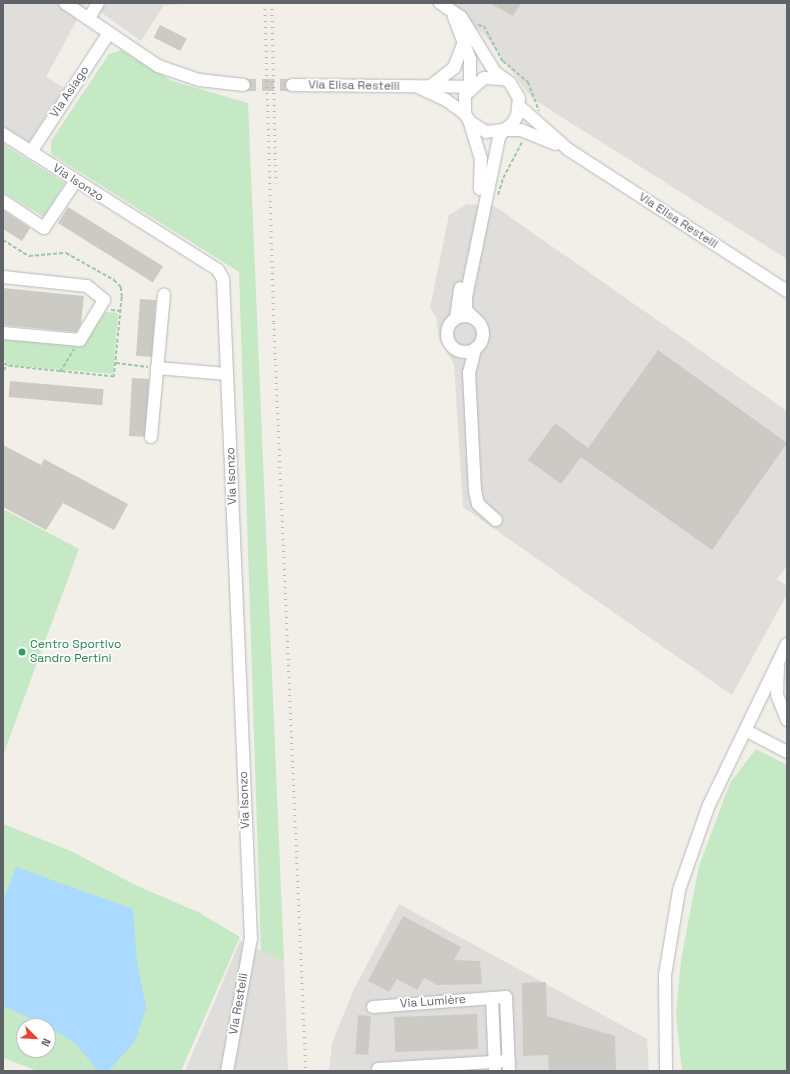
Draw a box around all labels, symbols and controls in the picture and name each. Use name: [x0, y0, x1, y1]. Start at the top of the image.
street label: Via Asiago: [48, 64, 92, 120]
street label: Via Elisa Restelli: [308, 78, 400, 94]
street label: Via Isonzo: [50, 161, 106, 205]
street label: Via Elisa Restelli: [636, 190, 720, 252]
street label: Via Isonzo: [224, 447, 240, 505]
place label: Centro Sportivo Sandro Pertini: [30, 638, 121, 666]
marker: Centro Sportivo Sandro Pertini: [17, 647, 27, 657]
street label: Via Isonzo: [237, 771, 253, 829]
street label: Via Restelli: [226, 972, 252, 1036]
street label: Via Lumière: [400, 993, 466, 1011]
north arrow: [16, 1018, 56, 1058]
text: N: [38, 1036, 54, 1049]

